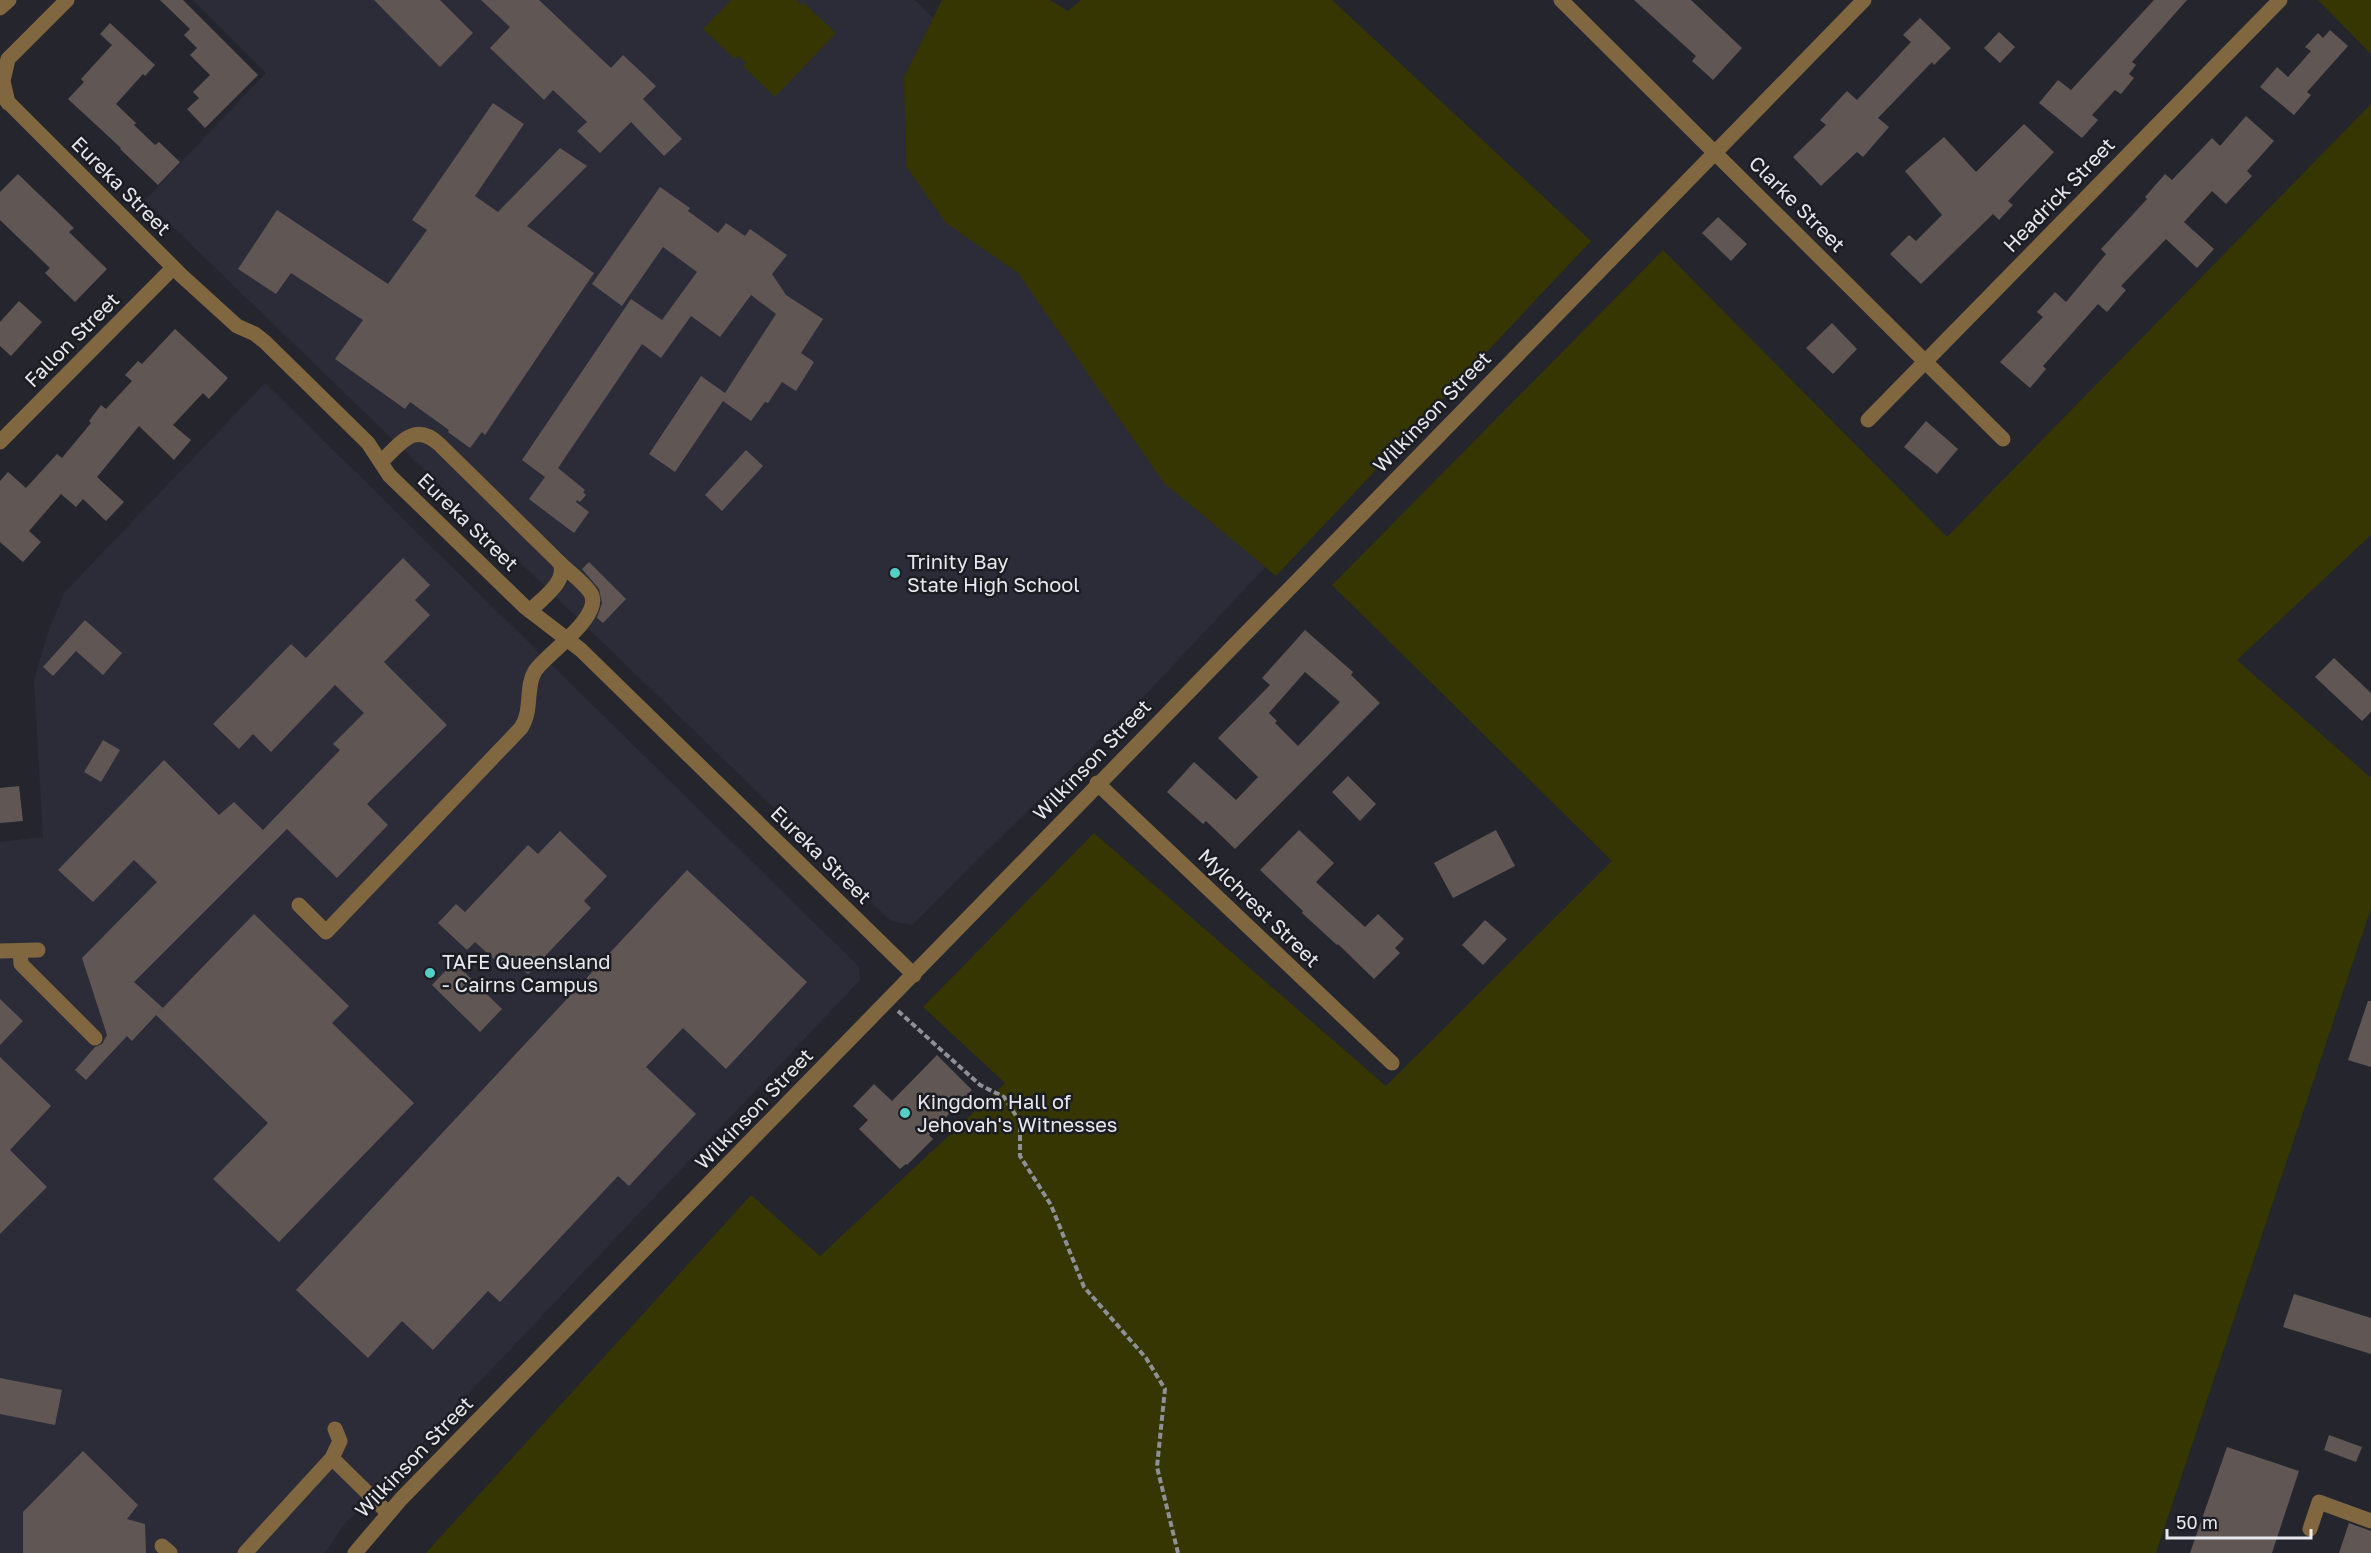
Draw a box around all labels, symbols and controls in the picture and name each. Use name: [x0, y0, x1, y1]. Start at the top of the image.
street label: Eureka Street: [67, 131, 176, 240]
street label: Headrick Street: [1998, 132, 2119, 257]
street label: Clarke Street: [1745, 150, 1851, 256]
street label: Fallon Street: [19, 287, 124, 392]
street label: Wilkinson Street: [1367, 346, 1495, 477]
street label: Eureka Street: [414, 467, 524, 575]
place label: Trinity Bay State High School: [907, 549, 1080, 596]
marker: Trinity Bay State High School: [888, 566, 902, 580]
street label: Wilkinson Street: [1027, 694, 1155, 825]
street label: Eureka Street: [767, 800, 877, 908]
street label: Mylchrest Street: [1194, 843, 1326, 971]
place label: TAFE Queensland - Cairns Campus: [442, 949, 611, 996]
marker: TAFE Queensland - Cairns Campus: [423, 966, 437, 980]
street label: Wilkinson Street: [689, 1043, 817, 1174]
place label: Kingdom Hall of Jehovah's Witnesses: [917, 1089, 1117, 1136]
marker: Kingdom Hall of Jehovah's Witnesses: [898, 1106, 912, 1120]
street label: Wilkinson Street: [349, 1391, 477, 1522]
scale bar: [2167, 1502, 2311, 1540]
text: 50 m: [2176, 1511, 2218, 1533]

